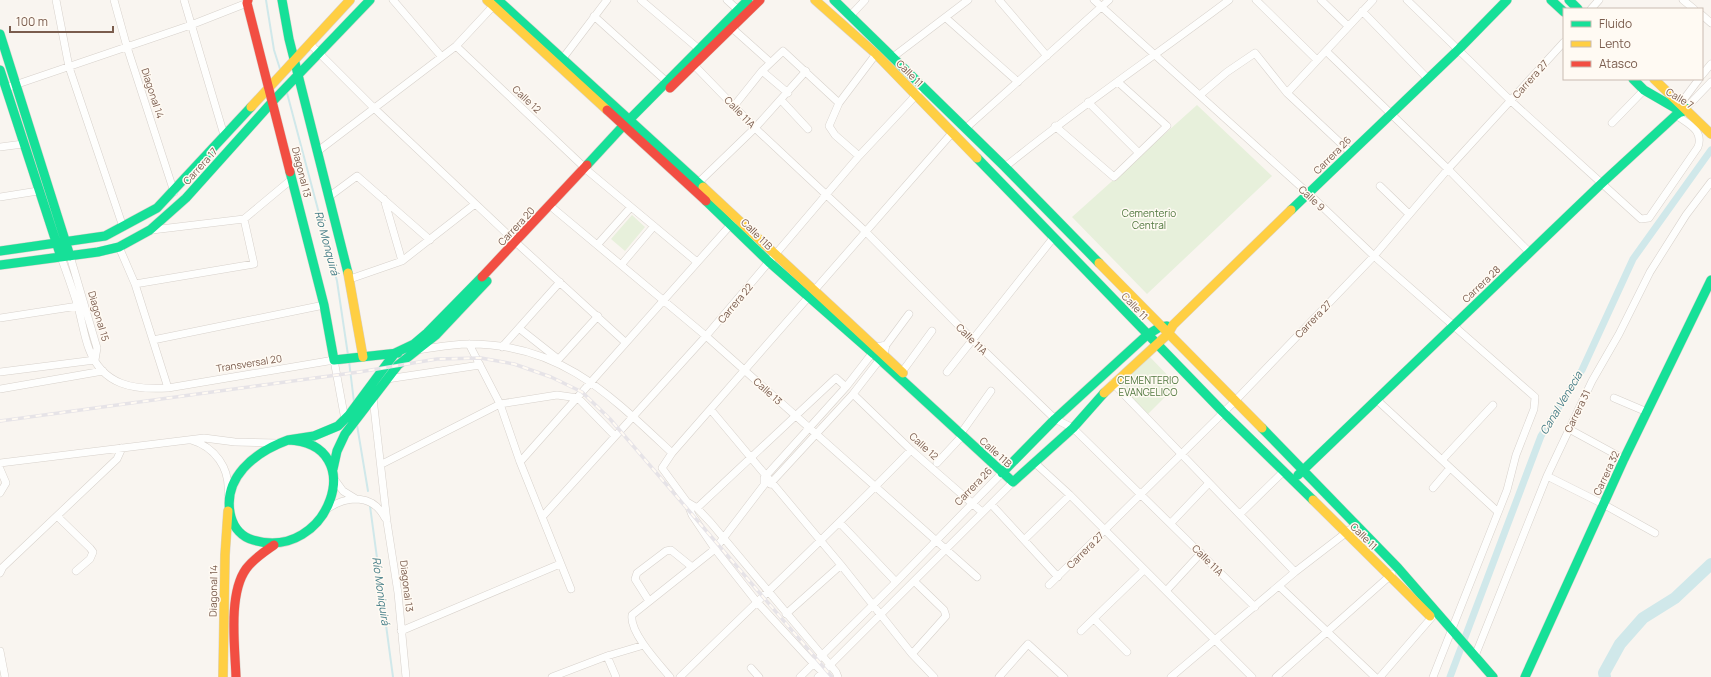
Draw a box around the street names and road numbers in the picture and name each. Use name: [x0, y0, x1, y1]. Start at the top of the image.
street label: Calle 11: [893, 56, 927, 90]
street label: Carrera 27: [1509, 57, 1551, 101]
street label: Diagonal 14: [138, 66, 168, 120]
street label: Calle 12: [509, 82, 545, 116]
street label: Calle 7: [1663, 84, 1697, 112]
street label: Calle 11A: [721, 93, 759, 131]
street label: Carrera 26: [1310, 133, 1354, 177]
street label: Carrera 17: [180, 144, 220, 188]
street label: Diagonal 13: [289, 145, 315, 199]
street label: Calle 9: [1296, 182, 1328, 214]
street label: Carrera 20: [494, 204, 538, 248]
street label: Calle 11B: [738, 215, 776, 253]
street label: Carrera 28: [1459, 262, 1503, 306]
street label: Carrera 22: [714, 280, 756, 326]
street label: Diagonal 15: [85, 289, 113, 343]
street label: Calle 11: [1119, 289, 1151, 323]
street label: Carrera 27: [1292, 297, 1334, 341]
street label: Calle 11A: [953, 320, 991, 358]
street label: Transversal 20: [215, 351, 283, 375]
street label: Calle 13: [750, 374, 786, 408]
street label: Carrera 31: [1561, 387, 1593, 435]
street label: Calle 12: [906, 429, 942, 463]
street label: Calle 11B: [977, 434, 1015, 470]
street label: Carrera 32: [1590, 448, 1623, 498]
street label: Carrera 26: [951, 464, 995, 508]
street label: Calle 11: [1347, 519, 1381, 553]
street label: Carrera 27: [1063, 528, 1107, 572]
street label: Calle 11A: [1189, 541, 1227, 579]
street label: Diagonal 13: [397, 559, 417, 613]
street label: Diagonal 14: [206, 565, 220, 617]

